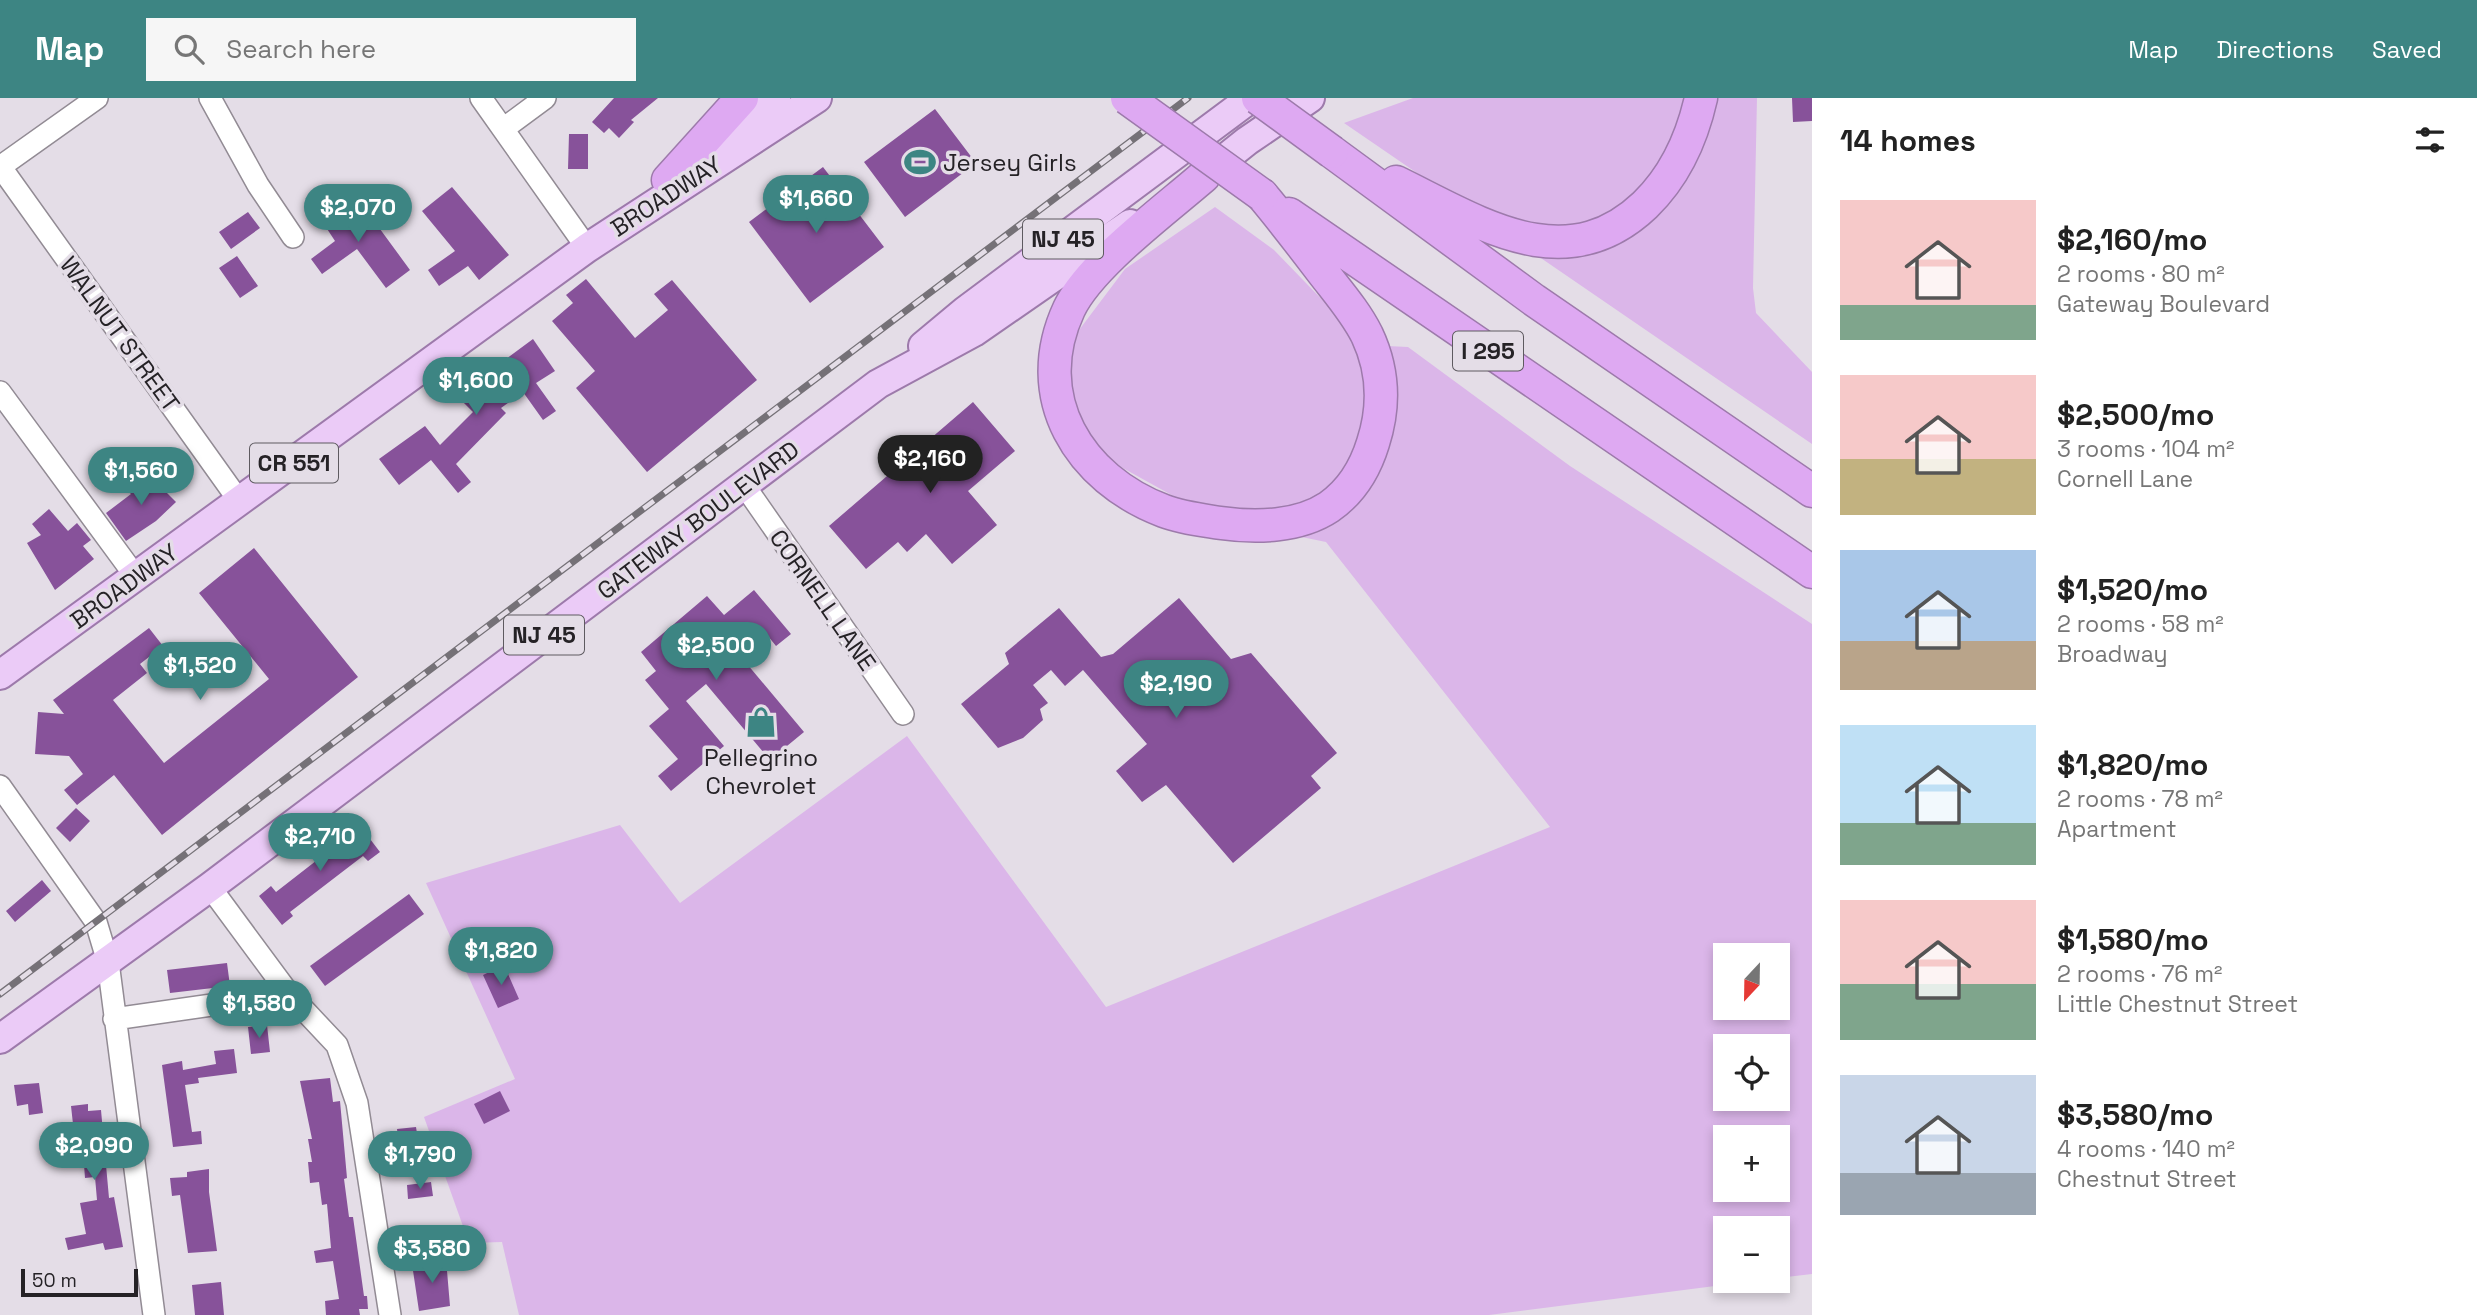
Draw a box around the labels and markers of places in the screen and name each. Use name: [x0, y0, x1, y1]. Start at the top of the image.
sports icon: Jersey Girls: [903, 145, 937, 179]
place label: Jersey Girls: [943, 147, 1077, 178]
pin: $1,660: [759, 176, 873, 235]
pin: $2,070: [301, 184, 415, 244]
pin: $1,600: [419, 358, 533, 417]
pin: $2,160: [873, 436, 987, 495]
pin: $1,560: [84, 448, 198, 507]
pin: $2,500: [659, 622, 773, 682]
pin: $1,520: [143, 642, 257, 702]
pin: $2,190: [1119, 660, 1233, 720]
shop icon: Pellegrino Chevrolet: [744, 705, 778, 739]
place label: Pellegrino Chevrolet: [704, 742, 818, 801]
pin: $2,710: [263, 814, 377, 873]
pin: $1,820: [444, 928, 558, 987]
pin: $1,580: [202, 981, 316, 1040]
pin: $2,090: [37, 1122, 151, 1182]
pin: $1,790: [363, 1132, 477, 1191]
pin: $3,580: [375, 1226, 489, 1285]

